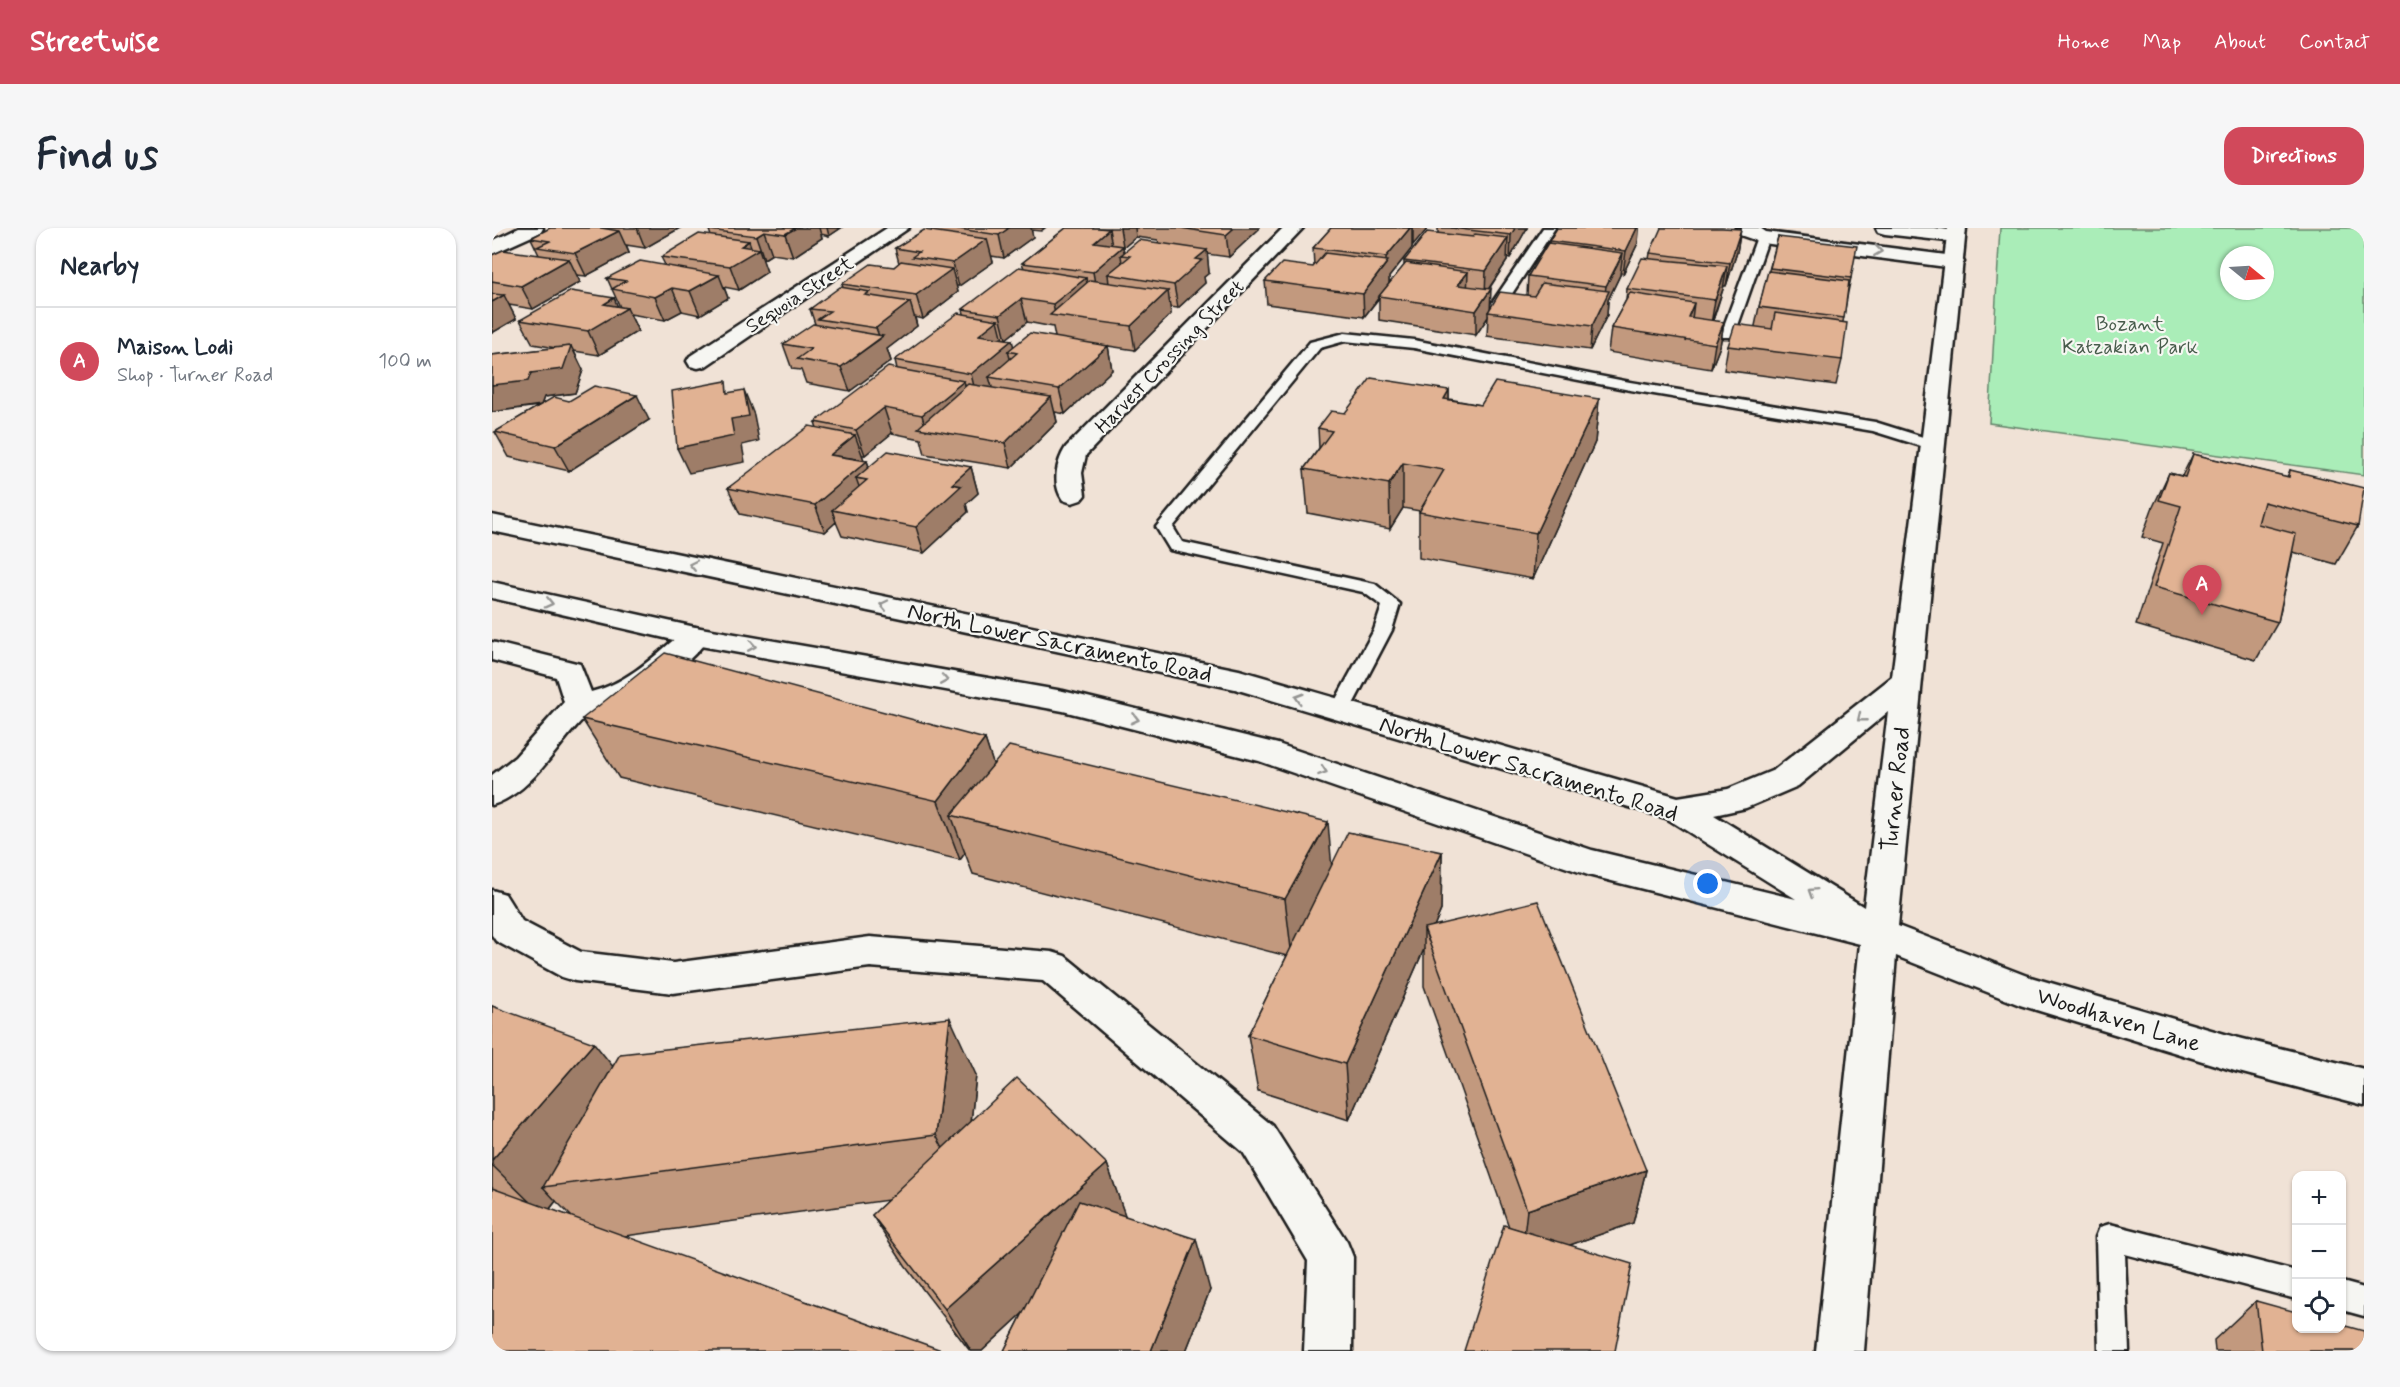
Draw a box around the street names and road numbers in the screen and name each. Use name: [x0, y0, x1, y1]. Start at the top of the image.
street label: Sequoia Street: [741, 250, 859, 340]
street label: Harvest Crossing Street: [1089, 274, 1251, 440]
street label: North Lower Sacramento Road: [904, 596, 1215, 691]
street label: North Lower Sacramento Road: [1375, 709, 1682, 830]
street label: Turner Road: [1875, 725, 1918, 853]
street label: Woodhaven Lane: [2033, 981, 2204, 1060]

